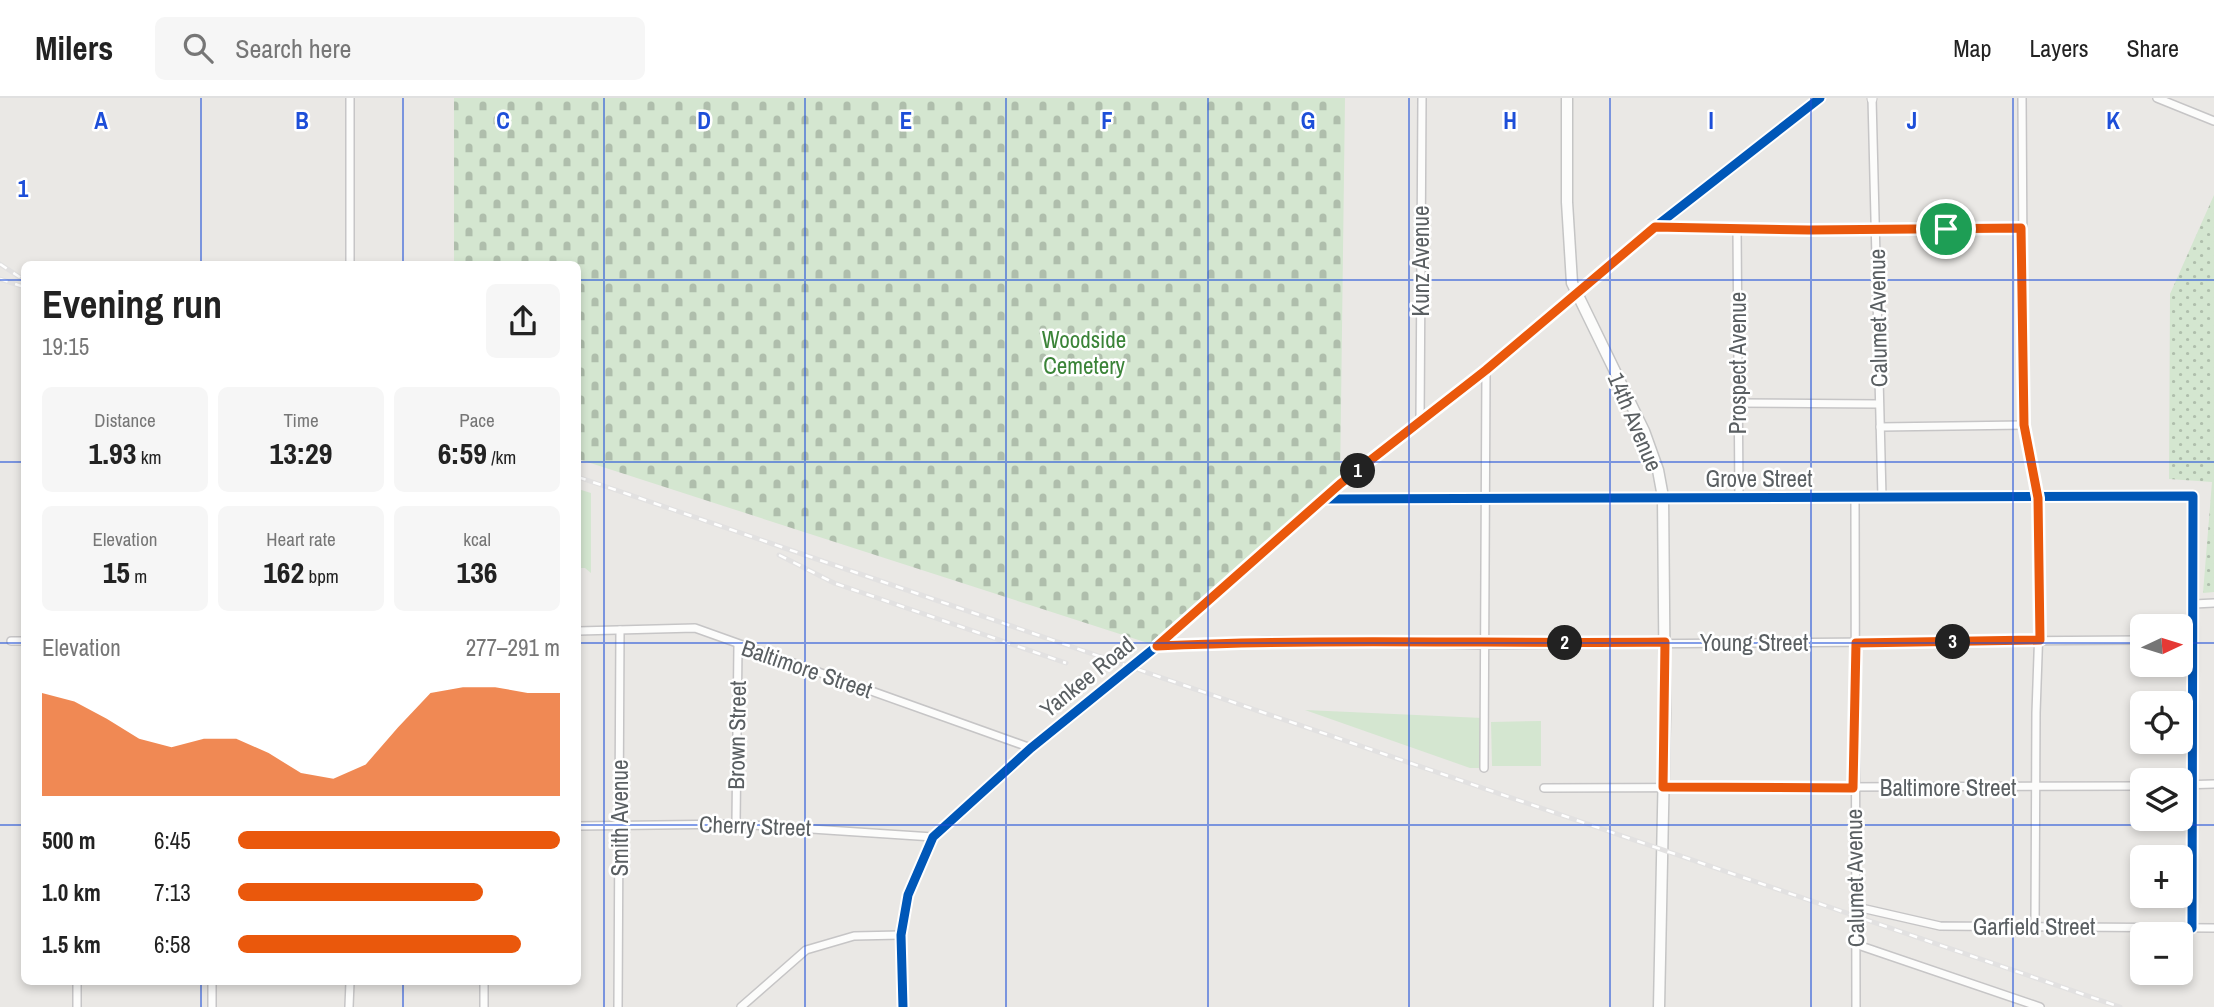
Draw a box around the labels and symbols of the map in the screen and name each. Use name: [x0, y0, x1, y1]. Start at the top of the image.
text: A: [94, 105, 108, 136]
text: B: [295, 105, 309, 136]
text: C: [496, 105, 510, 136]
text: D: [697, 105, 711, 136]
text: E: [900, 105, 912, 136]
text: F: [1101, 105, 1113, 136]
text: G: [1301, 105, 1315, 136]
text: H: [1503, 105, 1517, 136]
text: I: [1708, 105, 1714, 136]
text: J: [1907, 105, 1917, 136]
text: K: [2106, 105, 2120, 136]
text: 1: [18, 173, 29, 204]
pin: [1916, 199, 1976, 259]
street label: Kunz Avenue: [1405, 206, 1436, 316]
street label: Calumet Avenue: [1861, 249, 1894, 387]
street label: Prospect Avenue: [1722, 292, 1753, 434]
park label: Woodside Cemetery: [1042, 324, 1126, 381]
street label: 14th Avenue: [1601, 368, 1670, 476]
pin: 1: [1340, 454, 1376, 488]
street label: Grove Street: [1706, 463, 1812, 494]
north arrow: [2130, 614, 2193, 677]
pin: 3: [1936, 624, 1970, 660]
pin: 2: [1548, 626, 1582, 660]
street label: Young Street: [1700, 627, 1808, 658]
street label: Yankee Road: [1033, 629, 1140, 724]
street label: Baltimore Street: [738, 632, 877, 705]
street label: Brown Street: [720, 680, 753, 790]
street label: Smith Avenue: [604, 759, 635, 877]
street label: Baltimore Street: [1880, 772, 2016, 803]
street label: Cherry Street: [698, 808, 812, 843]
street label: Calumet Avenue: [1838, 809, 1871, 947]
street label: Garfield Street: [1973, 911, 2095, 942]

